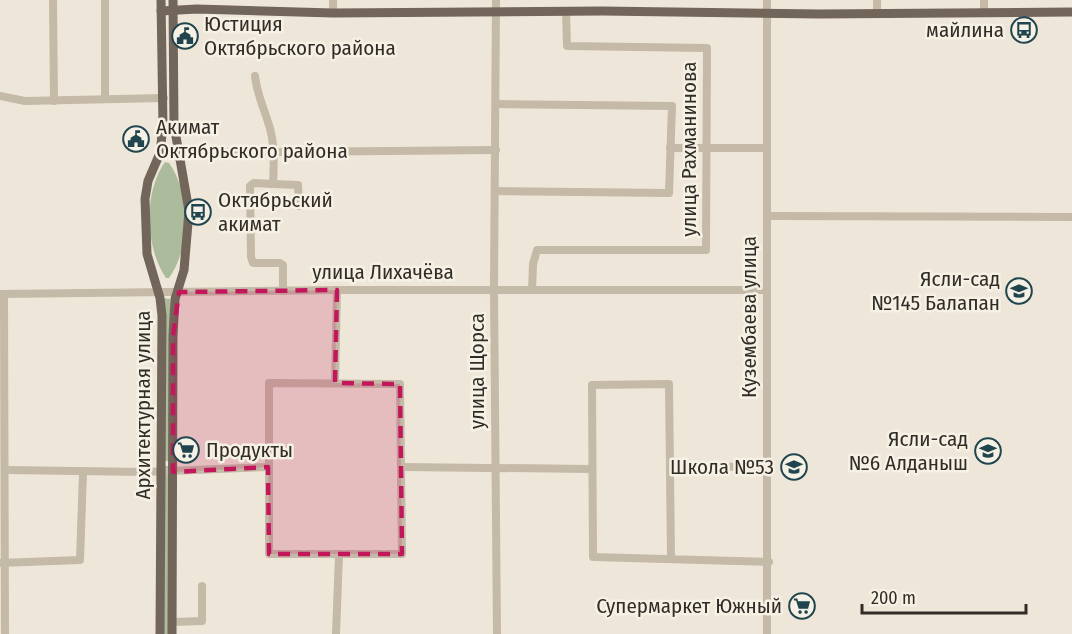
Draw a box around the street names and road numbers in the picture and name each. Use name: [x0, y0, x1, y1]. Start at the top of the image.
street label: улица Рахманинова: [676, 61, 702, 237]
street label: Кузембаева улица: [736, 236, 762, 398]
street label: улица Лихачёва: [312, 259, 454, 285]
street label: Архитектурная улица: [130, 310, 156, 500]
street label: улица Щорса: [464, 313, 490, 429]

